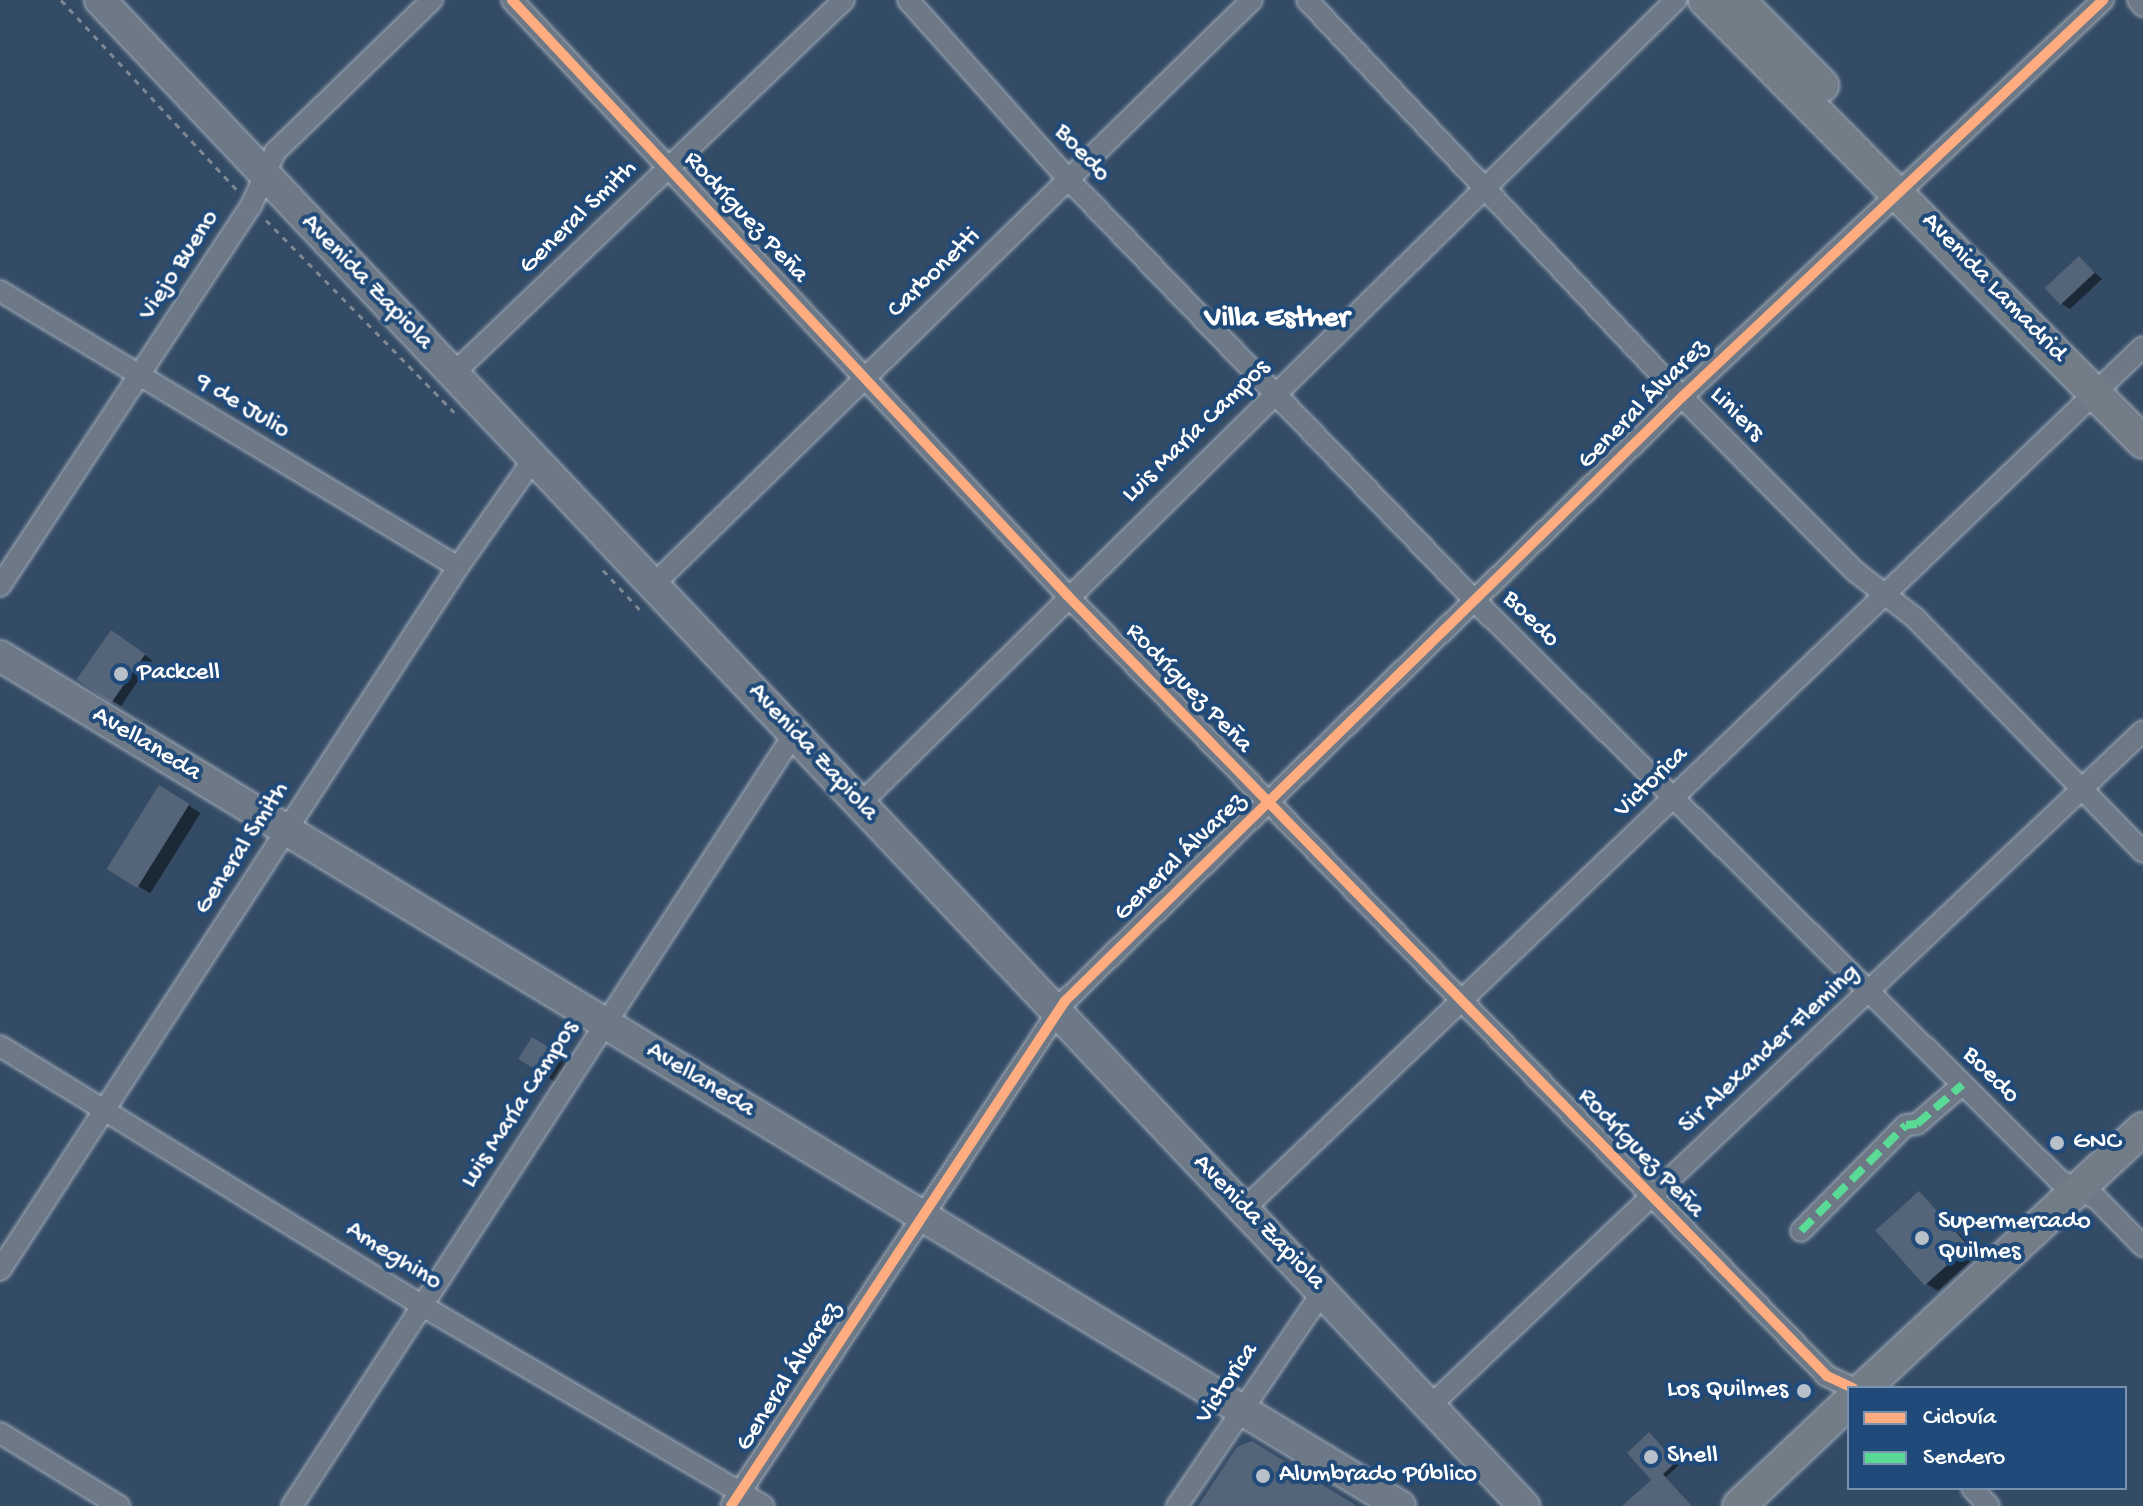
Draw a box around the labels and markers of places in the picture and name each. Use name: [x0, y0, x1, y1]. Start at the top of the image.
place label: Packcell: [137, 658, 220, 690]
marker: Packcell: [112, 665, 130, 683]
place label: GNC: [2073, 1127, 2120, 1159]
marker: GNC: [2048, 1134, 2066, 1152]
place label: Supermercado Quilmes: [1938, 1207, 2091, 1268]
marker: Supermercado Quilmes: [1913, 1229, 1931, 1247]
place label: Los Quilmes: [1667, 1375, 1788, 1407]
marker: Los Quilmes: [1795, 1382, 1813, 1400]
place label: Shell: [1667, 1441, 1718, 1473]
marker: Shell: [1642, 1448, 1660, 1466]
place label: Alumbrado Público: [1279, 1460, 1477, 1492]
marker: Alumbrado Público: [1254, 1467, 1272, 1485]

